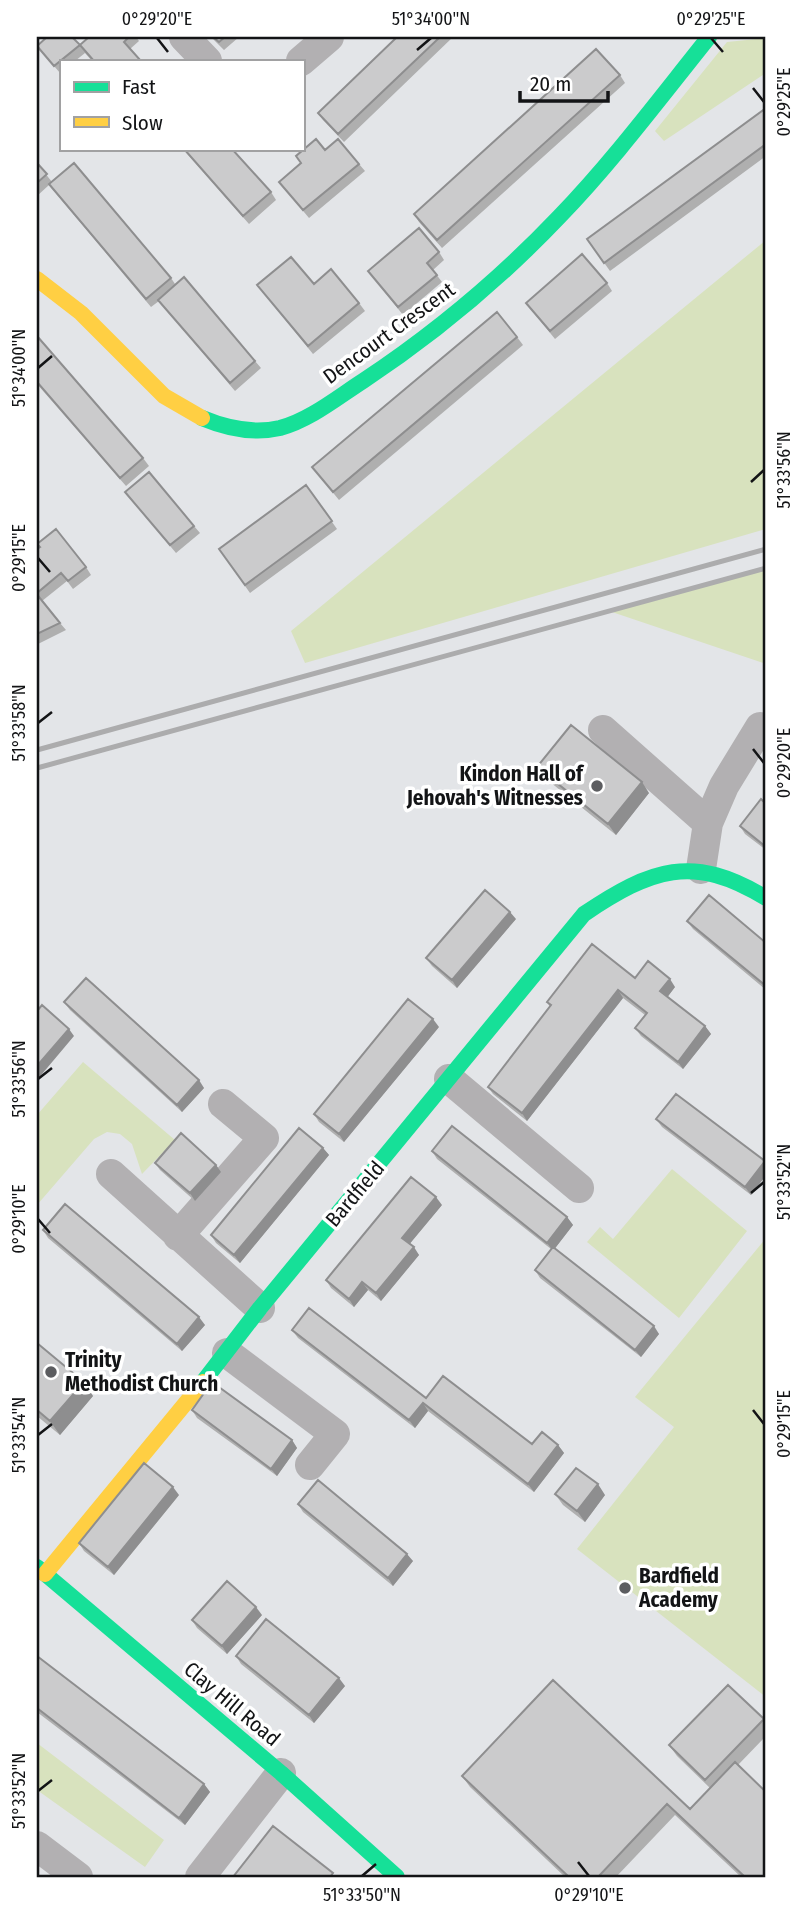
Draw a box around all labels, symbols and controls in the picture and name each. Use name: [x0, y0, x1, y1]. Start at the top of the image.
text: 0°29'20"E: [122, 8, 192, 30]
text: 51°34'00"N: [392, 8, 470, 30]
text: 0°29'25"E: [677, 8, 745, 30]
legend: [60, 60, 304, 150]
scale bar: [520, 60, 607, 104]
text: 0°29'25"E: [773, 68, 795, 136]
text: 20 m: [530, 71, 571, 97]
text: Fast: [122, 74, 156, 100]
text: Slow: [122, 110, 163, 136]
street label: Dencourt Crescent: [318, 276, 460, 390]
text: 51°34'00"N: [8, 329, 30, 407]
text: 51°33'56"N: [773, 431, 795, 509]
text: 0°29'15"E: [8, 524, 30, 592]
text: 51°33'58"N: [8, 684, 30, 762]
text: 0°29'20"E: [773, 728, 795, 798]
place label: Kindon Hall of Jehovah's Witnesses: [406, 761, 585, 811]
marker: Kindon Hall of Jehovah's Witnesses: [589, 778, 605, 794]
text: 51°33'56"N: [8, 1040, 30, 1118]
text: 51°33'52"N: [773, 1144, 795, 1220]
street label: Bardfield: [320, 1156, 390, 1232]
text: 0°29'10"E: [8, 1184, 30, 1254]
place label: Trinity Methodist Church: [65, 1347, 218, 1397]
marker: Trinity Methodist Church: [43, 1364, 59, 1380]
text: 0°29'15"E: [773, 1390, 795, 1458]
text: 51°33'54"N: [8, 1397, 30, 1473]
place label: Bardfield Academy: [638, 1563, 719, 1613]
marker: Bardfield Academy: [617, 1580, 633, 1596]
street label: Clay Hill Road: [179, 1656, 285, 1752]
text: 51°33'52"N: [8, 1753, 30, 1829]
text: 51°33'50"N: [323, 1884, 401, 1906]
text: 0°29'10"E: [554, 1884, 624, 1906]

